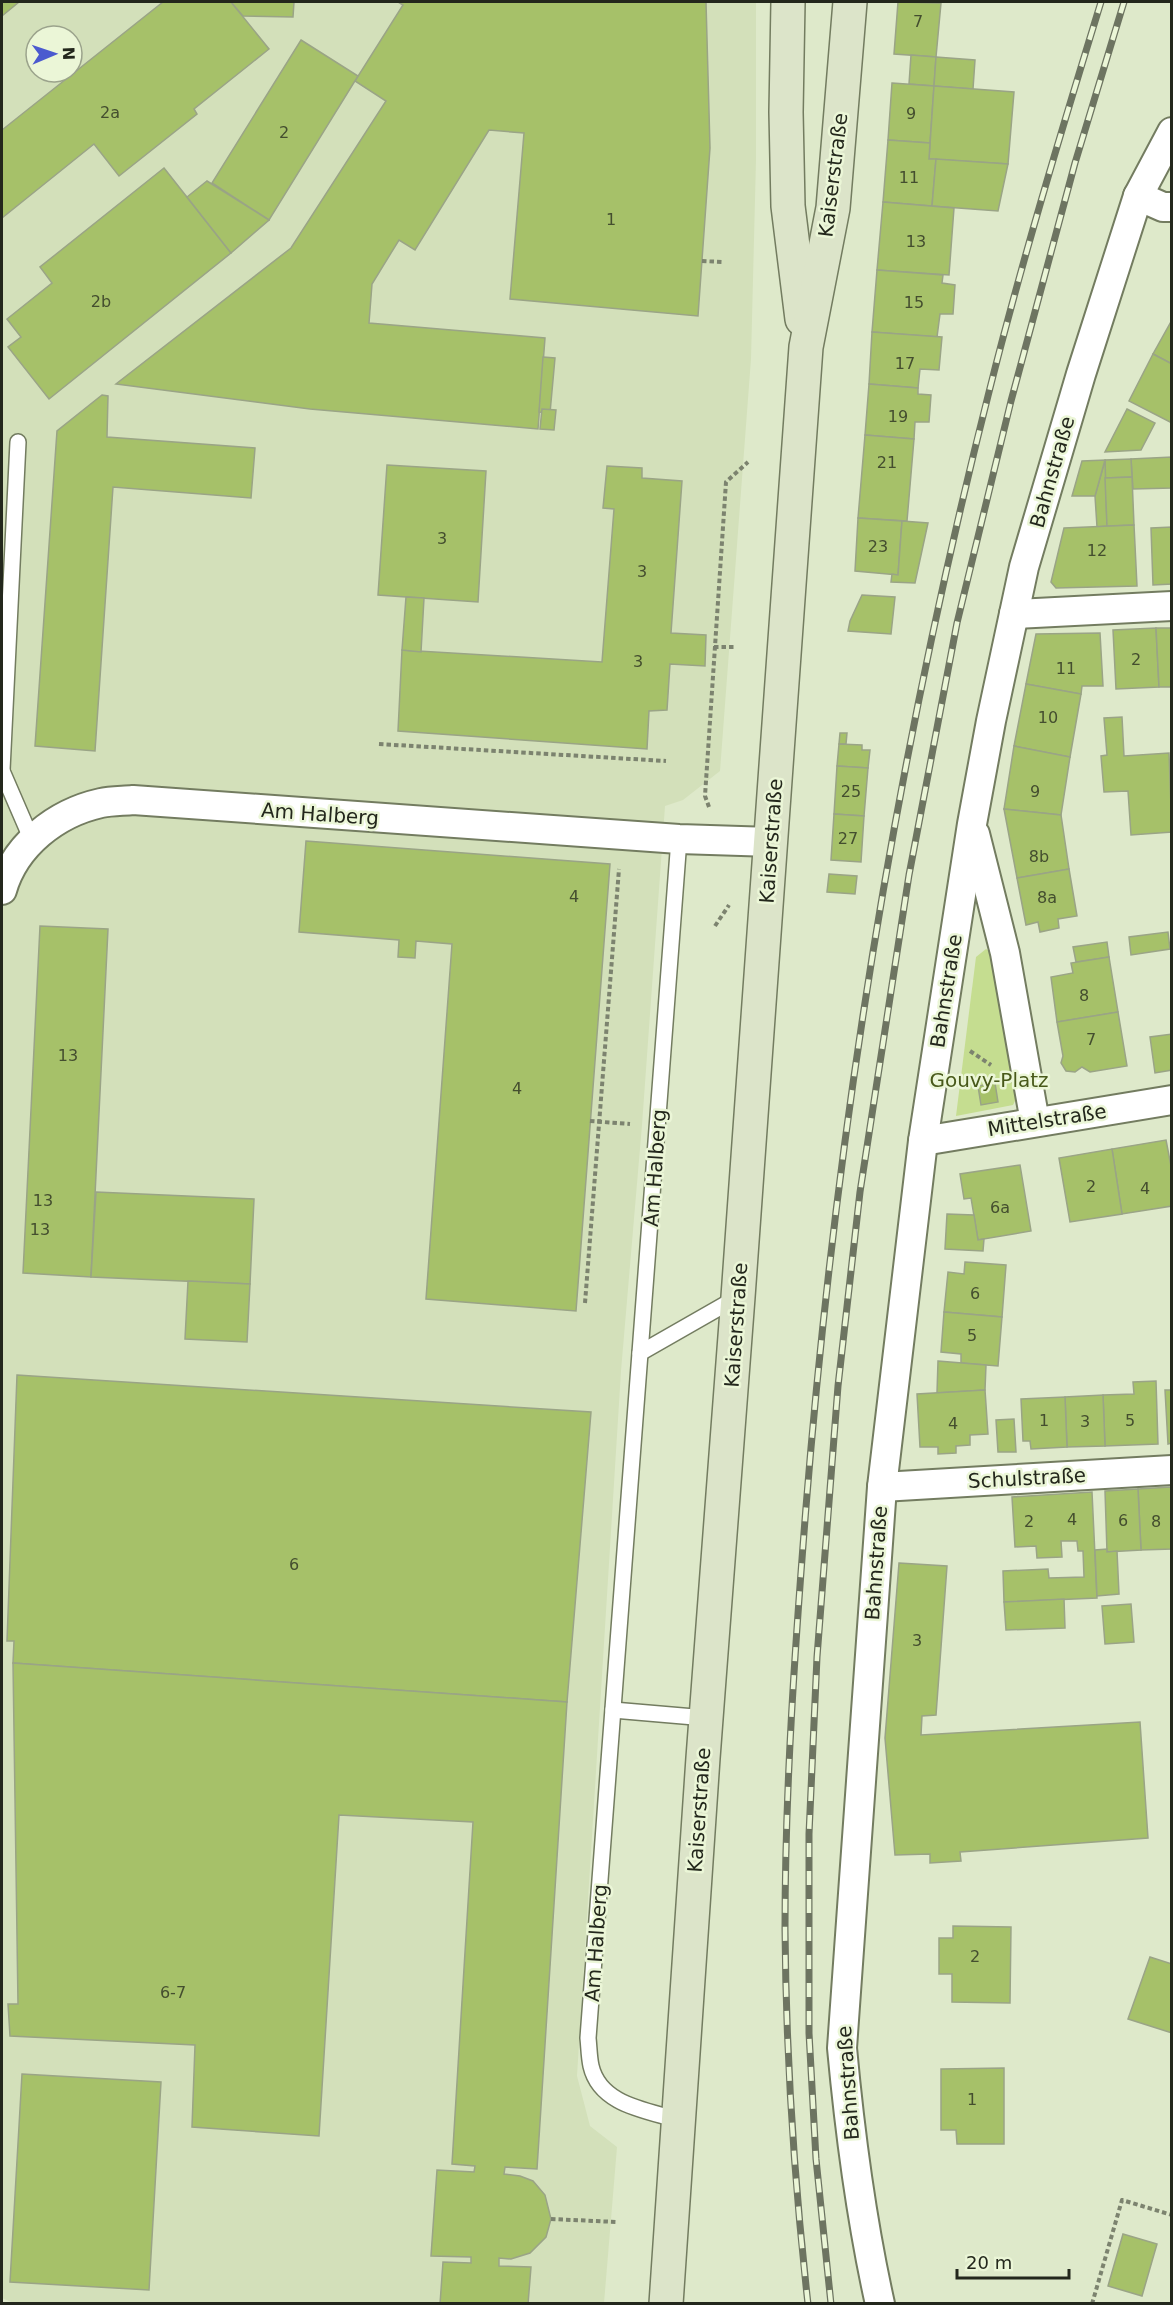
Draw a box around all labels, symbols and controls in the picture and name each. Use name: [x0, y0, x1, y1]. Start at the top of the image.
house number: 7: [913, 12, 923, 31]
north arrow: [24, 24, 84, 84]
text: N: [59, 46, 78, 61]
house number: 2a: [100, 103, 120, 122]
house number: 9: [906, 104, 916, 123]
street label: Kaiserstraße: [813, 111, 853, 239]
house number: 2: [279, 123, 289, 142]
house number: 11: [899, 168, 919, 187]
house number: 1: [606, 210, 616, 229]
house number: 13: [906, 232, 926, 251]
house number: 2b: [91, 292, 111, 311]
house number: 15: [904, 293, 924, 312]
house number: 17: [895, 354, 915, 373]
house number: 19: [888, 407, 908, 426]
street label: Bahnstraße: [1025, 413, 1079, 531]
house number: 21: [877, 453, 897, 472]
house number: 3: [437, 529, 447, 548]
house number: 23: [868, 537, 888, 556]
house number: 12: [1087, 541, 1107, 560]
house number: 3: [637, 562, 647, 581]
house number: 2: [1131, 650, 1141, 669]
house number: 3: [633, 652, 643, 671]
house number: 11: [1056, 659, 1076, 678]
house number: 10: [1038, 708, 1058, 727]
street label: Kaiserstraße: [755, 778, 787, 904]
house number: 25: [841, 782, 861, 801]
house number: 9: [1030, 782, 1040, 801]
street label: Am Halberg: [260, 798, 380, 830]
house number: 27: [838, 829, 858, 848]
house number: 8b: [1029, 847, 1049, 866]
house number: 4: [569, 887, 579, 906]
house number: 8a: [1037, 888, 1057, 907]
street label: Bahnstraße: [925, 932, 967, 1050]
house number: 8: [1079, 986, 1089, 1005]
house number: 7: [1086, 1030, 1096, 1049]
house number: 13: [58, 1046, 78, 1065]
park label: Gouvy-Platz: [929, 1068, 1049, 1092]
house number: 4: [512, 1079, 522, 1098]
street label: Mittelstraße: [986, 1099, 1108, 1141]
street label: Am Halberg: [639, 1108, 671, 1228]
house number: 2: [1086, 1177, 1096, 1196]
house number: 4: [1140, 1179, 1150, 1198]
house number: 13: [33, 1191, 53, 1210]
house number: 6a: [990, 1198, 1010, 1217]
house number: 13: [30, 1220, 50, 1239]
street label: Kaiserstraße: [720, 1262, 752, 1388]
house number: 6: [970, 1284, 980, 1303]
house number: 5: [967, 1326, 977, 1345]
house number: 1: [1039, 1411, 1049, 1430]
house number: 5: [1125, 1411, 1135, 1430]
house number: 3: [1080, 1412, 1090, 1431]
house number: 4: [948, 1414, 958, 1433]
street label: Schulstraße: [967, 1463, 1087, 1493]
street label: Bahnstraße: [860, 1505, 892, 1621]
house number: 4: [1067, 1510, 1077, 1529]
house number: 6: [1118, 1511, 1128, 1530]
house number: 2: [1024, 1512, 1034, 1531]
house number: 8: [1151, 1512, 1161, 1531]
house number: 6: [289, 1555, 299, 1574]
house number: 3: [912, 1631, 922, 1650]
street label: Kaiserstraße: [683, 1747, 715, 1873]
street label: Am Halberg: [580, 1883, 612, 2003]
house number: 2: [970, 1947, 980, 1966]
house number: 6-7: [160, 1983, 186, 2002]
street label: Bahnstraße: [832, 2025, 864, 2141]
house number: 1: [967, 2090, 977, 2109]
scale bar: [957, 2242, 1070, 2280]
text: 20 m: [966, 2252, 1012, 2273]

